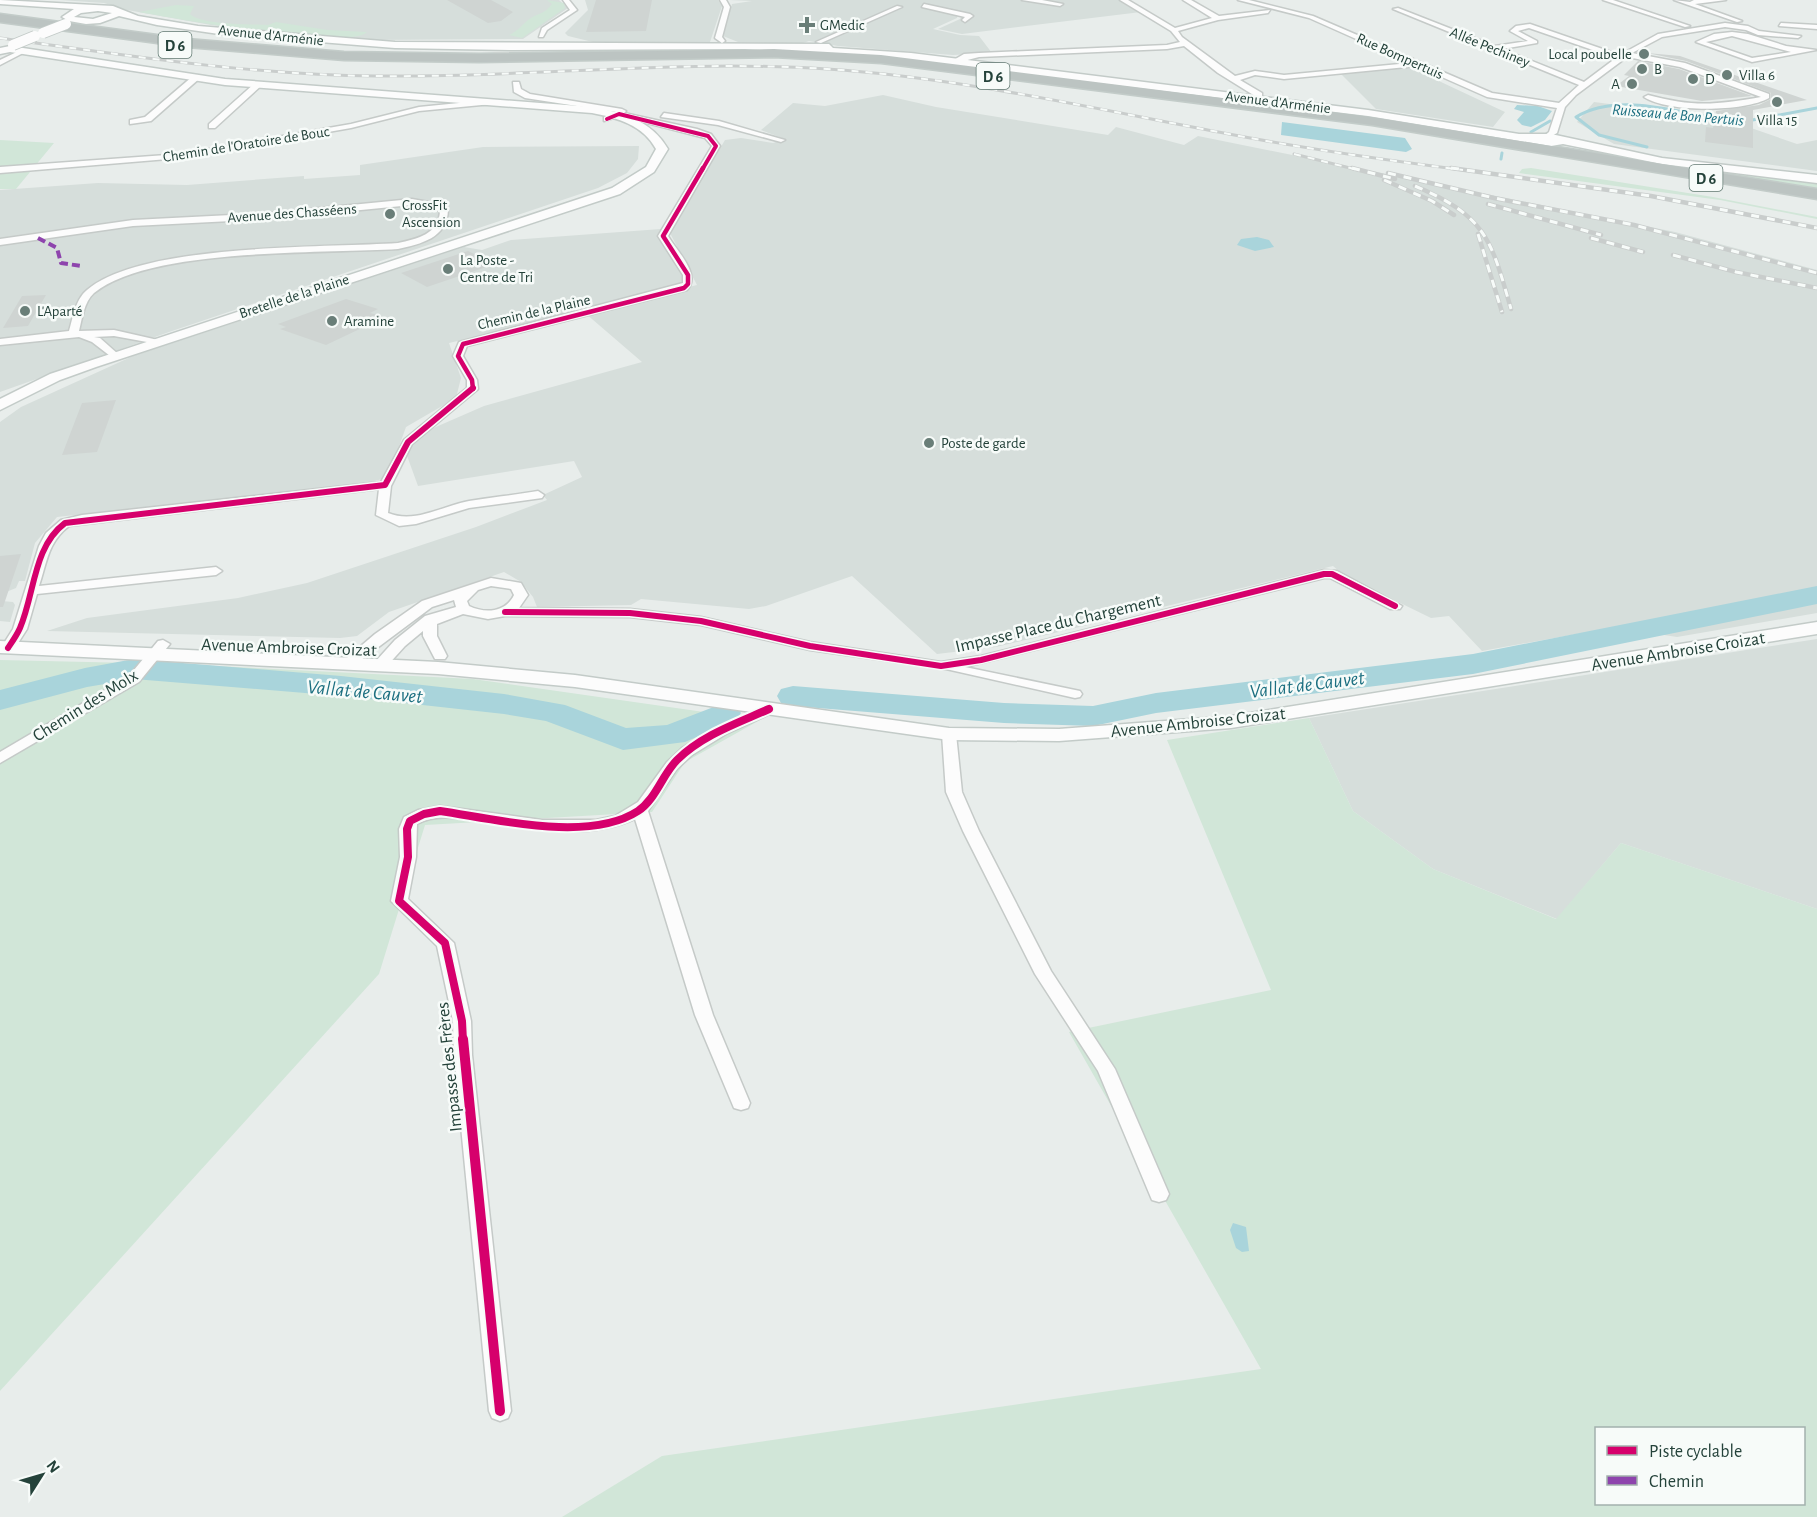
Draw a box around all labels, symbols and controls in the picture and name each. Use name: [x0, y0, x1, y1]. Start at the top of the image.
marker: GMedic: [798, 16, 816, 34]
place label: GMedic: [820, 18, 865, 33]
street label: Avenue d'Arménie: [217, 22, 325, 49]
street label: Allée Pechiney: [1448, 25, 1532, 71]
street label: Rue Bompertuis: [1354, 31, 1445, 82]
road number: D 6: [158, 32, 192, 58]
place label: Local poubelle: [1548, 47, 1632, 62]
marker: Local poubelle: [1637, 47, 1651, 61]
marker: B: [1635, 62, 1649, 76]
place label: B: [1654, 62, 1662, 77]
road number: D 6: [976, 63, 1010, 89]
marker: Villa 6: [1720, 68, 1734, 82]
place label: Villa 6: [1739, 68, 1775, 83]
marker: D: [1686, 72, 1700, 86]
place label: D: [1705, 72, 1715, 87]
place label: A: [1611, 77, 1620, 92]
marker: A: [1625, 77, 1639, 91]
street label: Avenue d'Arménie: [1224, 89, 1332, 116]
marker: Villa 15: [1770, 95, 1784, 109]
water label: Ruisseau de Bon Pertuis: [1611, 101, 1744, 129]
place label: Villa 15: [1757, 113, 1797, 128]
street label: Chemin de l'Oratoire de Bouc: [162, 124, 331, 165]
road number: D 6: [1690, 165, 1722, 191]
place label: CrossFit Ascension: [402, 198, 461, 230]
street label: Avenue des Chasséens: [227, 201, 357, 226]
marker: CrossFit Ascension: [383, 207, 397, 221]
place label: La Poste - Centre de Tri: [460, 253, 533, 285]
marker: La Poste - Centre de Tri: [441, 262, 455, 276]
street label: Bretelle de la Plaine: [237, 272, 351, 321]
street label: Chemin de la Plaine: [476, 292, 592, 333]
marker: L'Aparté: [18, 304, 32, 318]
place label: L'Aparté: [37, 304, 83, 319]
marker: Aramine: [325, 314, 339, 328]
place label: Aramine: [344, 314, 394, 329]
marker: Poste de garde: [922, 436, 936, 450]
place label: Poste de garde: [941, 436, 1026, 451]
street label: Impasse Place du Chargement: [954, 591, 1163, 656]
street label: Avenue Ambroise Croizat: [1590, 629, 1766, 675]
street label: Avenue Ambroise Croizat: [201, 636, 377, 660]
street label: Chemin des Molx: [30, 666, 141, 745]
water label: Vallat de Cauvet: [1248, 668, 1366, 702]
water label: Vallat de Cauvet: [306, 677, 424, 707]
street label: Avenue Ambroise Croizat: [1110, 705, 1287, 741]
street label: Impasse des Frères: [434, 1001, 466, 1133]
legend: [1595, 1427, 1805, 1505]
text: Piste cyclable: [1649, 1443, 1742, 1461]
north arrow: [12, 1445, 72, 1505]
text: N: [43, 1457, 63, 1476]
text: Chemin: [1649, 1473, 1704, 1491]

